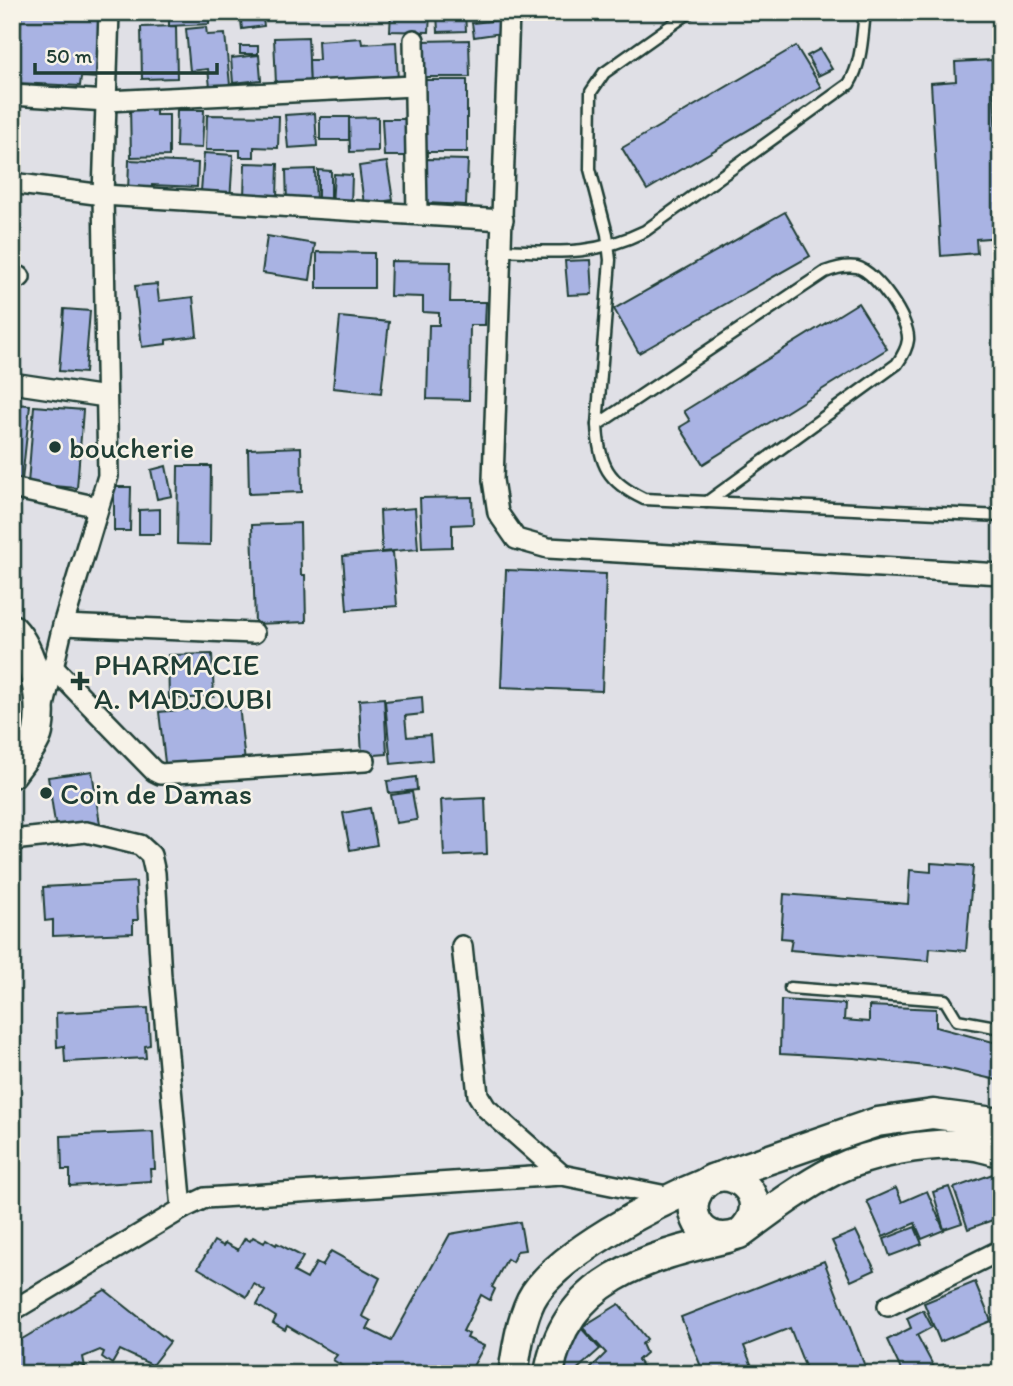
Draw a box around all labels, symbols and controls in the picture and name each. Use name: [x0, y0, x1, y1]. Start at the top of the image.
scale bar: [35, 32, 217, 76]
text: 50 m: [46, 43, 93, 68]
place label: boucherie: [69, 429, 194, 466]
marker: boucherie: [47, 439, 63, 455]
place label: PHARMACIE A. MADJOUBI: [94, 646, 273, 717]
marker: PHARMACIE A. MADJOUBI: [72, 673, 88, 689]
place label: Coin de Damas: [60, 775, 252, 812]
marker: Coin de Damas: [38, 785, 54, 801]

